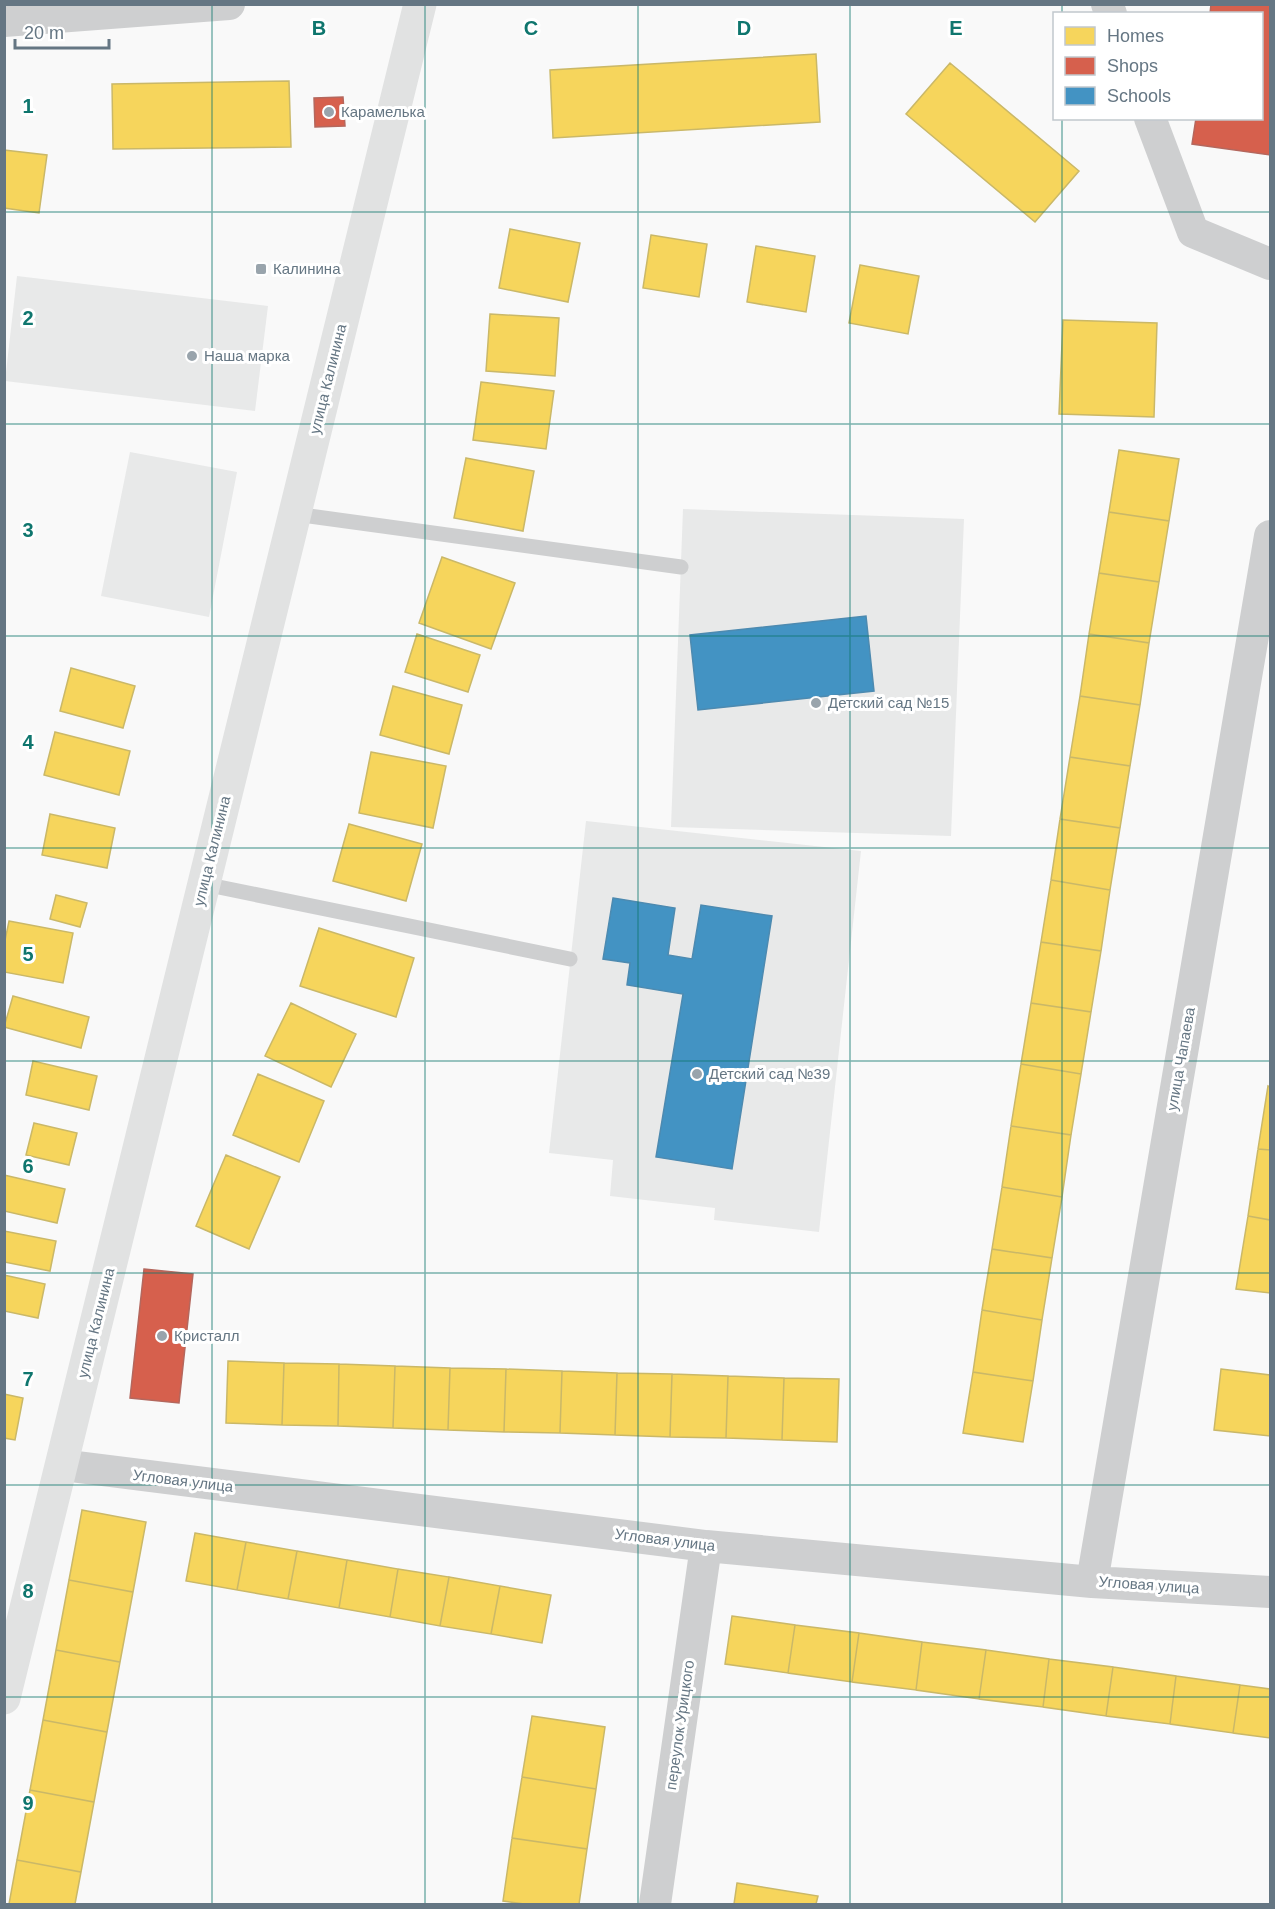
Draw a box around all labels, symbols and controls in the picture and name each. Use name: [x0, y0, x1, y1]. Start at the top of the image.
scale bar: [15, 12, 110, 50]
legend: [1053, 12, 1263, 120]
text: B: [312, 17, 326, 39]
text: C: [524, 17, 538, 39]
text: D: [737, 17, 751, 39]
text: E: [949, 17, 963, 39]
text: 20 m: [24, 23, 64, 43]
text: Homes: [1107, 26, 1164, 46]
text: Shops: [1107, 56, 1158, 76]
text: Schools: [1107, 86, 1171, 106]
text: 1: [22, 95, 34, 117]
place label: Карамелька: [341, 103, 425, 120]
marker: Карамелька: [322, 105, 336, 119]
place label: Калинина: [273, 260, 341, 277]
marker: Калинина: [254, 262, 268, 276]
text: 2: [22, 307, 34, 329]
street label: улица Калинина: [306, 321, 350, 436]
place label: Наша марка: [204, 347, 291, 364]
marker: Наша марка: [185, 349, 199, 363]
text: 3: [22, 519, 34, 541]
place label: Детский сад №15: [828, 694, 949, 711]
marker: Детский сад №15: [809, 696, 823, 710]
text: 4: [22, 731, 34, 753]
street label: улица Калинина: [190, 793, 234, 908]
text: 5: [22, 943, 34, 965]
street label: улица Чапаева: [1163, 1005, 1198, 1112]
place label: Детский сад №39: [709, 1065, 830, 1082]
marker: Детский сад №39: [690, 1067, 704, 1081]
text: 6: [22, 1155, 34, 1177]
street label: улица Калинина: [74, 1265, 118, 1380]
place label: Кристалл: [174, 1327, 240, 1344]
marker: Кристалл: [155, 1329, 169, 1343]
text: 7: [22, 1368, 34, 1390]
street label: Угловая улица: [132, 1466, 235, 1495]
street label: Угловая улица: [614, 1525, 717, 1554]
street label: Угловая улица: [1098, 1573, 1201, 1597]
text: 8: [22, 1580, 34, 1602]
street label: переулок Урицкого: [662, 1659, 697, 1791]
text: 9: [22, 1792, 34, 1814]

